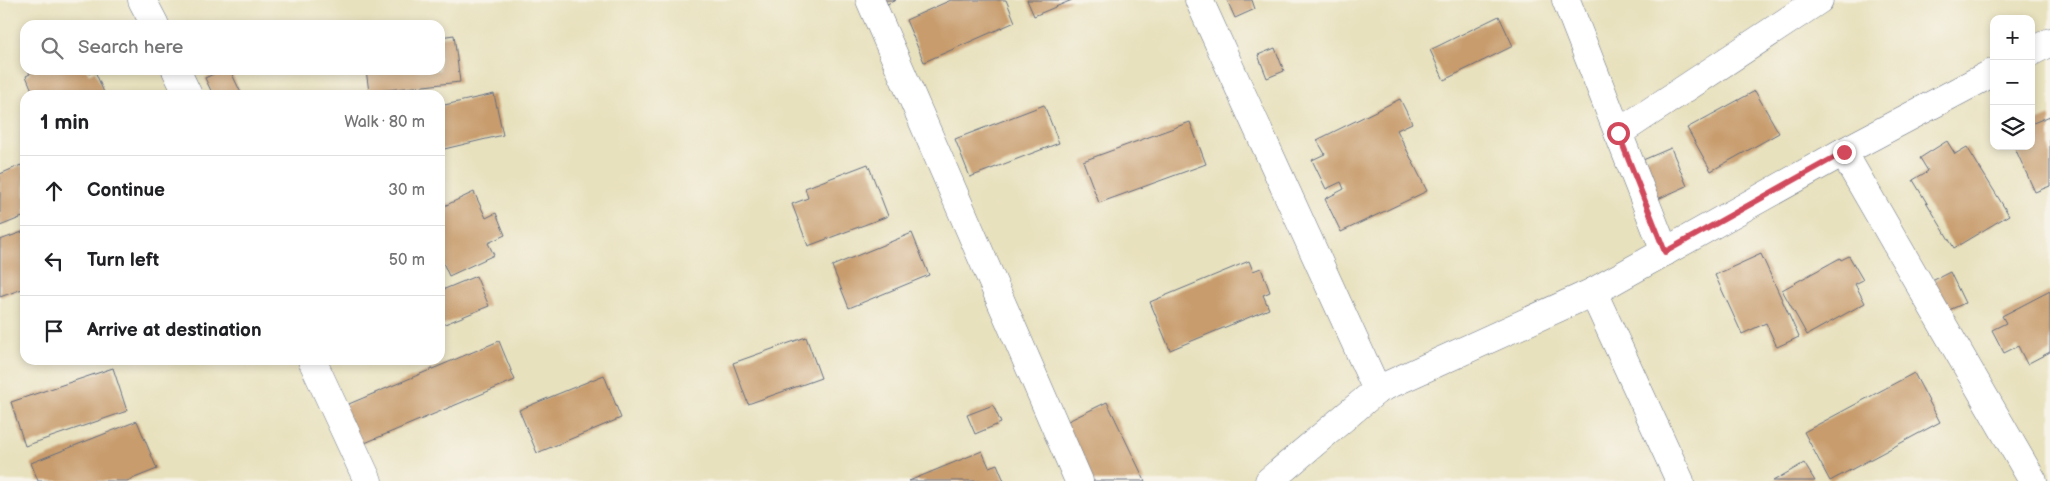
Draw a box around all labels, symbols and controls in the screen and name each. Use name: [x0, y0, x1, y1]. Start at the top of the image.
map controls: [1990, 15, 2035, 150]
button: +: [1990, 15, 2035, 60]
search box: [20, 20, 445, 75]
icon: search: [38, 34, 66, 62]
text: Search here: [78, 36, 183, 59]
button: −: [1990, 60, 2035, 105]
button: layers: [1990, 105, 2035, 150]
text: 1 min: [40, 110, 89, 135]
text: Walk · 80 m: [344, 113, 425, 132]
route start: [1607, 122, 1630, 145]
route end: [1833, 141, 1856, 164]
icon: ahead: [40, 177, 68, 205]
text: Continue: [87, 179, 165, 202]
text: 30 m: [388, 181, 425, 200]
icon: left: [40, 247, 68, 275]
text: Turn left: [87, 249, 159, 272]
text: 50 m: [389, 251, 425, 270]
icon: arrive: [40, 317, 68, 345]
text: Arrive at destination: [87, 319, 262, 342]

